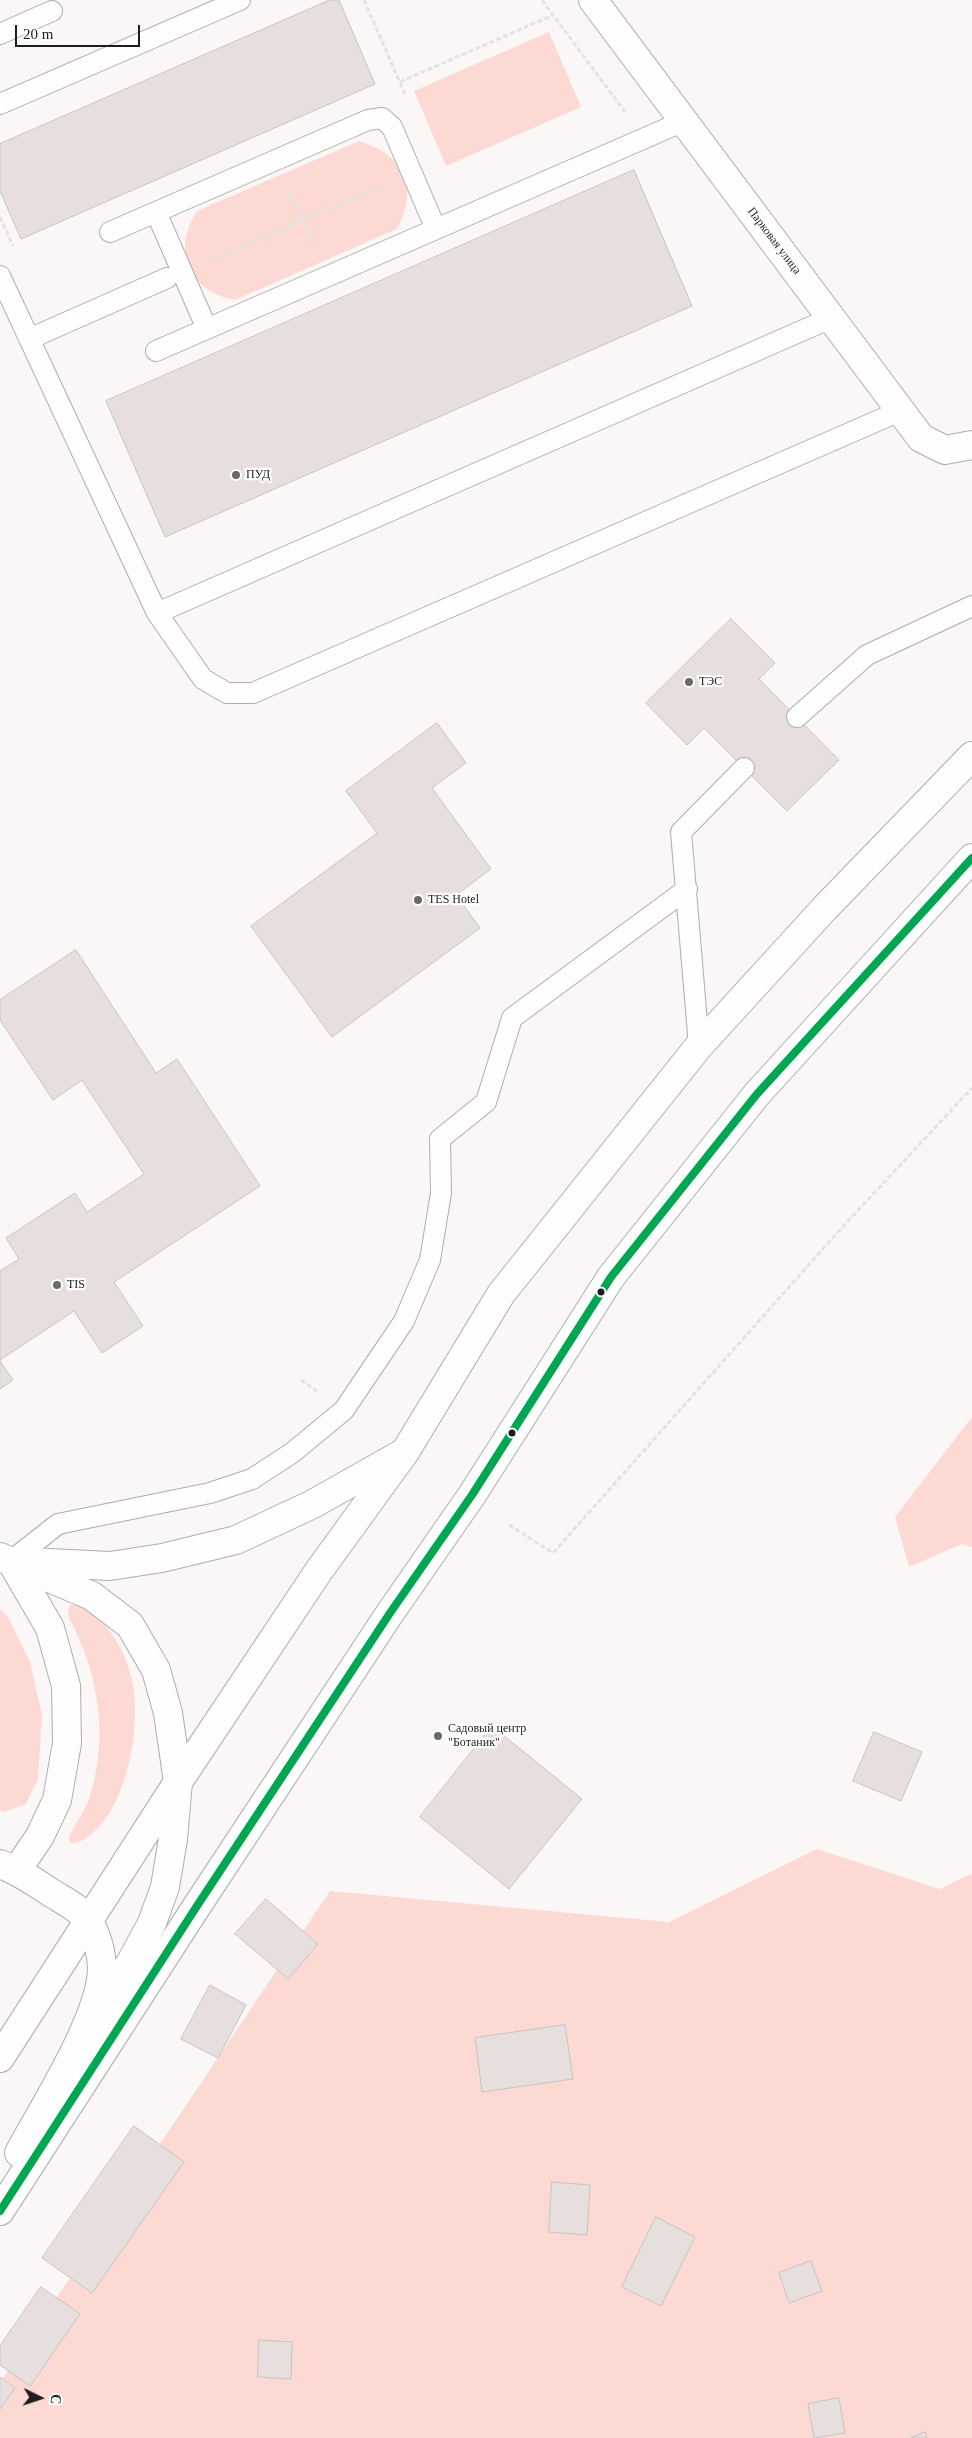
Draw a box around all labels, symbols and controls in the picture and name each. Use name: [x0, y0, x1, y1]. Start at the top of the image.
scale bar: [18, 15, 142, 47]
text: 20 m: [23, 26, 53, 42]
street label: Парковая улица: [744, 205, 804, 277]
place label: ПУД: [246, 468, 270, 482]
marker: ПУД: [230, 469, 242, 481]
place label: ТЭС: [699, 675, 722, 689]
marker: ТЭС: [683, 676, 695, 688]
place label: TES Hotel: [428, 893, 479, 907]
marker: TES Hotel: [412, 894, 424, 906]
place label: TIS: [67, 1278, 85, 1292]
marker: TIS: [51, 1279, 63, 1291]
unlabelled marker: [596, 1287, 606, 1297]
unlabelled marker: [507, 1428, 517, 1438]
place label: Садовый центр "Ботаник": [448, 1722, 526, 1750]
marker: Садовый центр "Ботаник": [432, 1730, 444, 1742]
north arrow: [15, 2373, 65, 2423]
text: С: [48, 2394, 63, 2405]

